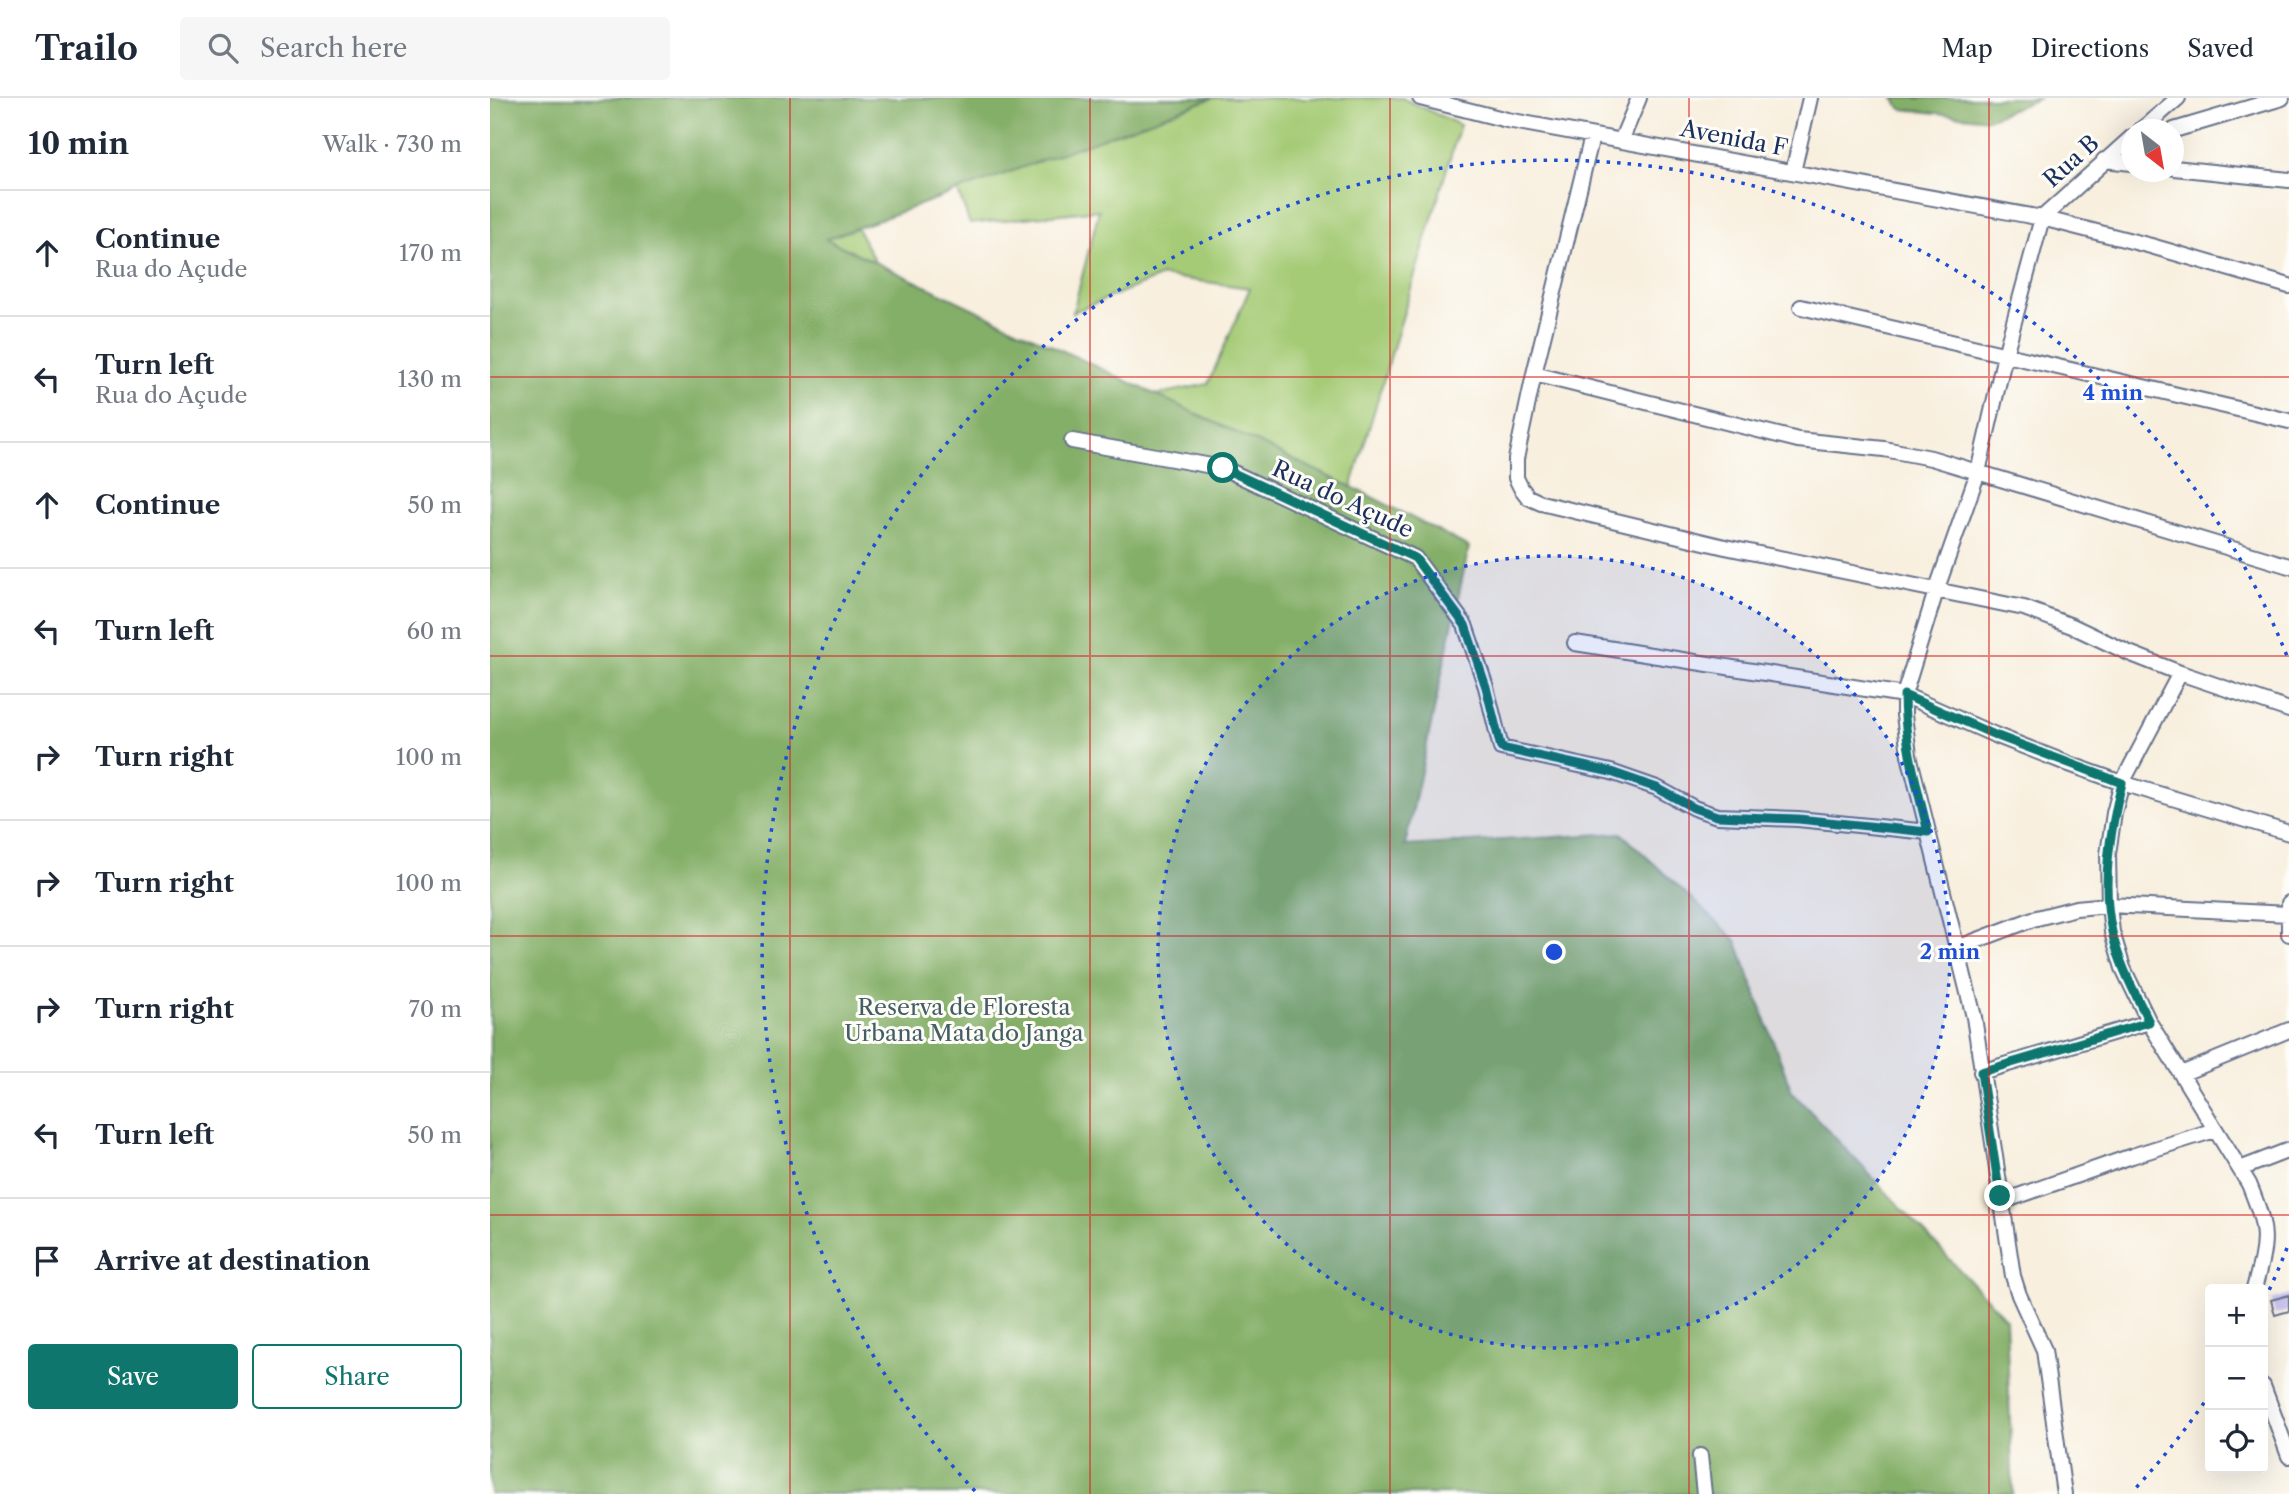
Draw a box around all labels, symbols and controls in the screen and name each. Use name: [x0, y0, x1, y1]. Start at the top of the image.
search box: [180, 17, 670, 80]
text: Trailo: [35, 28, 138, 69]
icon: search: [204, 29, 242, 67]
text: Search here: [260, 32, 407, 64]
text: Map: [1941, 34, 1993, 63]
text: Directions: [2031, 34, 2149, 63]
text: Saved: [2187, 34, 2254, 63]
street label: Avenida F: [1677, 114, 1790, 162]
north arrow: [2121, 119, 2184, 182]
text: 10 min: [28, 125, 129, 162]
street label: Rua B: [2037, 129, 2105, 193]
text: Walk · 730 m: [322, 130, 462, 158]
text: Continue: [95, 223, 220, 255]
icon: ahead: [28, 234, 66, 272]
text: 170 m: [399, 239, 462, 267]
text: Rua do Açude: [95, 255, 247, 283]
text: Turn left: [95, 349, 214, 381]
icon: left: [28, 360, 66, 398]
text: 130 m: [398, 365, 462, 393]
text: 4 min: [2083, 380, 2144, 405]
text: Rua do Açude: [95, 381, 247, 409]
route start: [1207, 452, 1238, 483]
street label: Rua do Açude: [1268, 454, 1418, 544]
icon: ahead: [28, 486, 66, 524]
text: Continue: [95, 489, 220, 521]
text: 50 m: [407, 491, 462, 519]
icon: left: [28, 612, 66, 650]
text: Turn left: [95, 615, 214, 647]
text: 60 m: [406, 617, 462, 645]
icon: right: [28, 738, 66, 776]
text: Turn right: [95, 741, 234, 773]
text: 100 m: [396, 743, 462, 771]
icon: right: [28, 864, 66, 902]
text: Turn right: [95, 867, 234, 899]
text: 100 m: [396, 869, 462, 897]
text: 2 min: [1920, 939, 1981, 964]
centre of rings: [1542, 940, 1566, 964]
icon: right: [28, 990, 66, 1028]
text: Turn right: [95, 993, 234, 1025]
park label: Reserva de Floresta Urbana Mata do Janga: [844, 993, 1085, 1047]
text: 70 m: [409, 995, 462, 1023]
icon: left: [28, 1116, 66, 1154]
text: Turn left: [95, 1119, 214, 1151]
text: 50 m: [407, 1121, 462, 1149]
route end: [1984, 1180, 2015, 1211]
icon: arrive: [28, 1242, 66, 1280]
text: Arrive at destination: [95, 1245, 370, 1277]
map controls: [2205, 1284, 2268, 1473]
button: +: [2205, 1284, 2268, 1347]
button: Save: [28, 1344, 238, 1409]
button: Share: [252, 1344, 462, 1409]
button: −: [2205, 1347, 2268, 1410]
button: locate: [2205, 1410, 2268, 1473]

